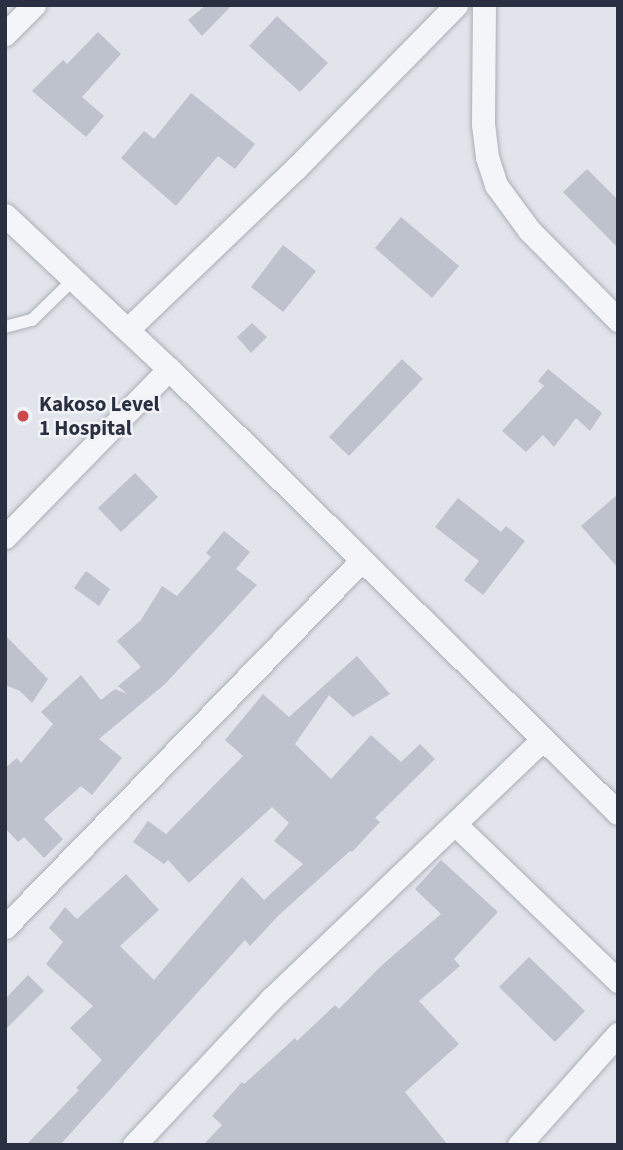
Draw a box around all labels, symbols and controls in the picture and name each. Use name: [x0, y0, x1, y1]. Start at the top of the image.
place label: Kakoso Level 1 Hospital: [39, 391, 160, 441]
marker: Kakoso Level 1 Hospital: [13, 406, 33, 426]

